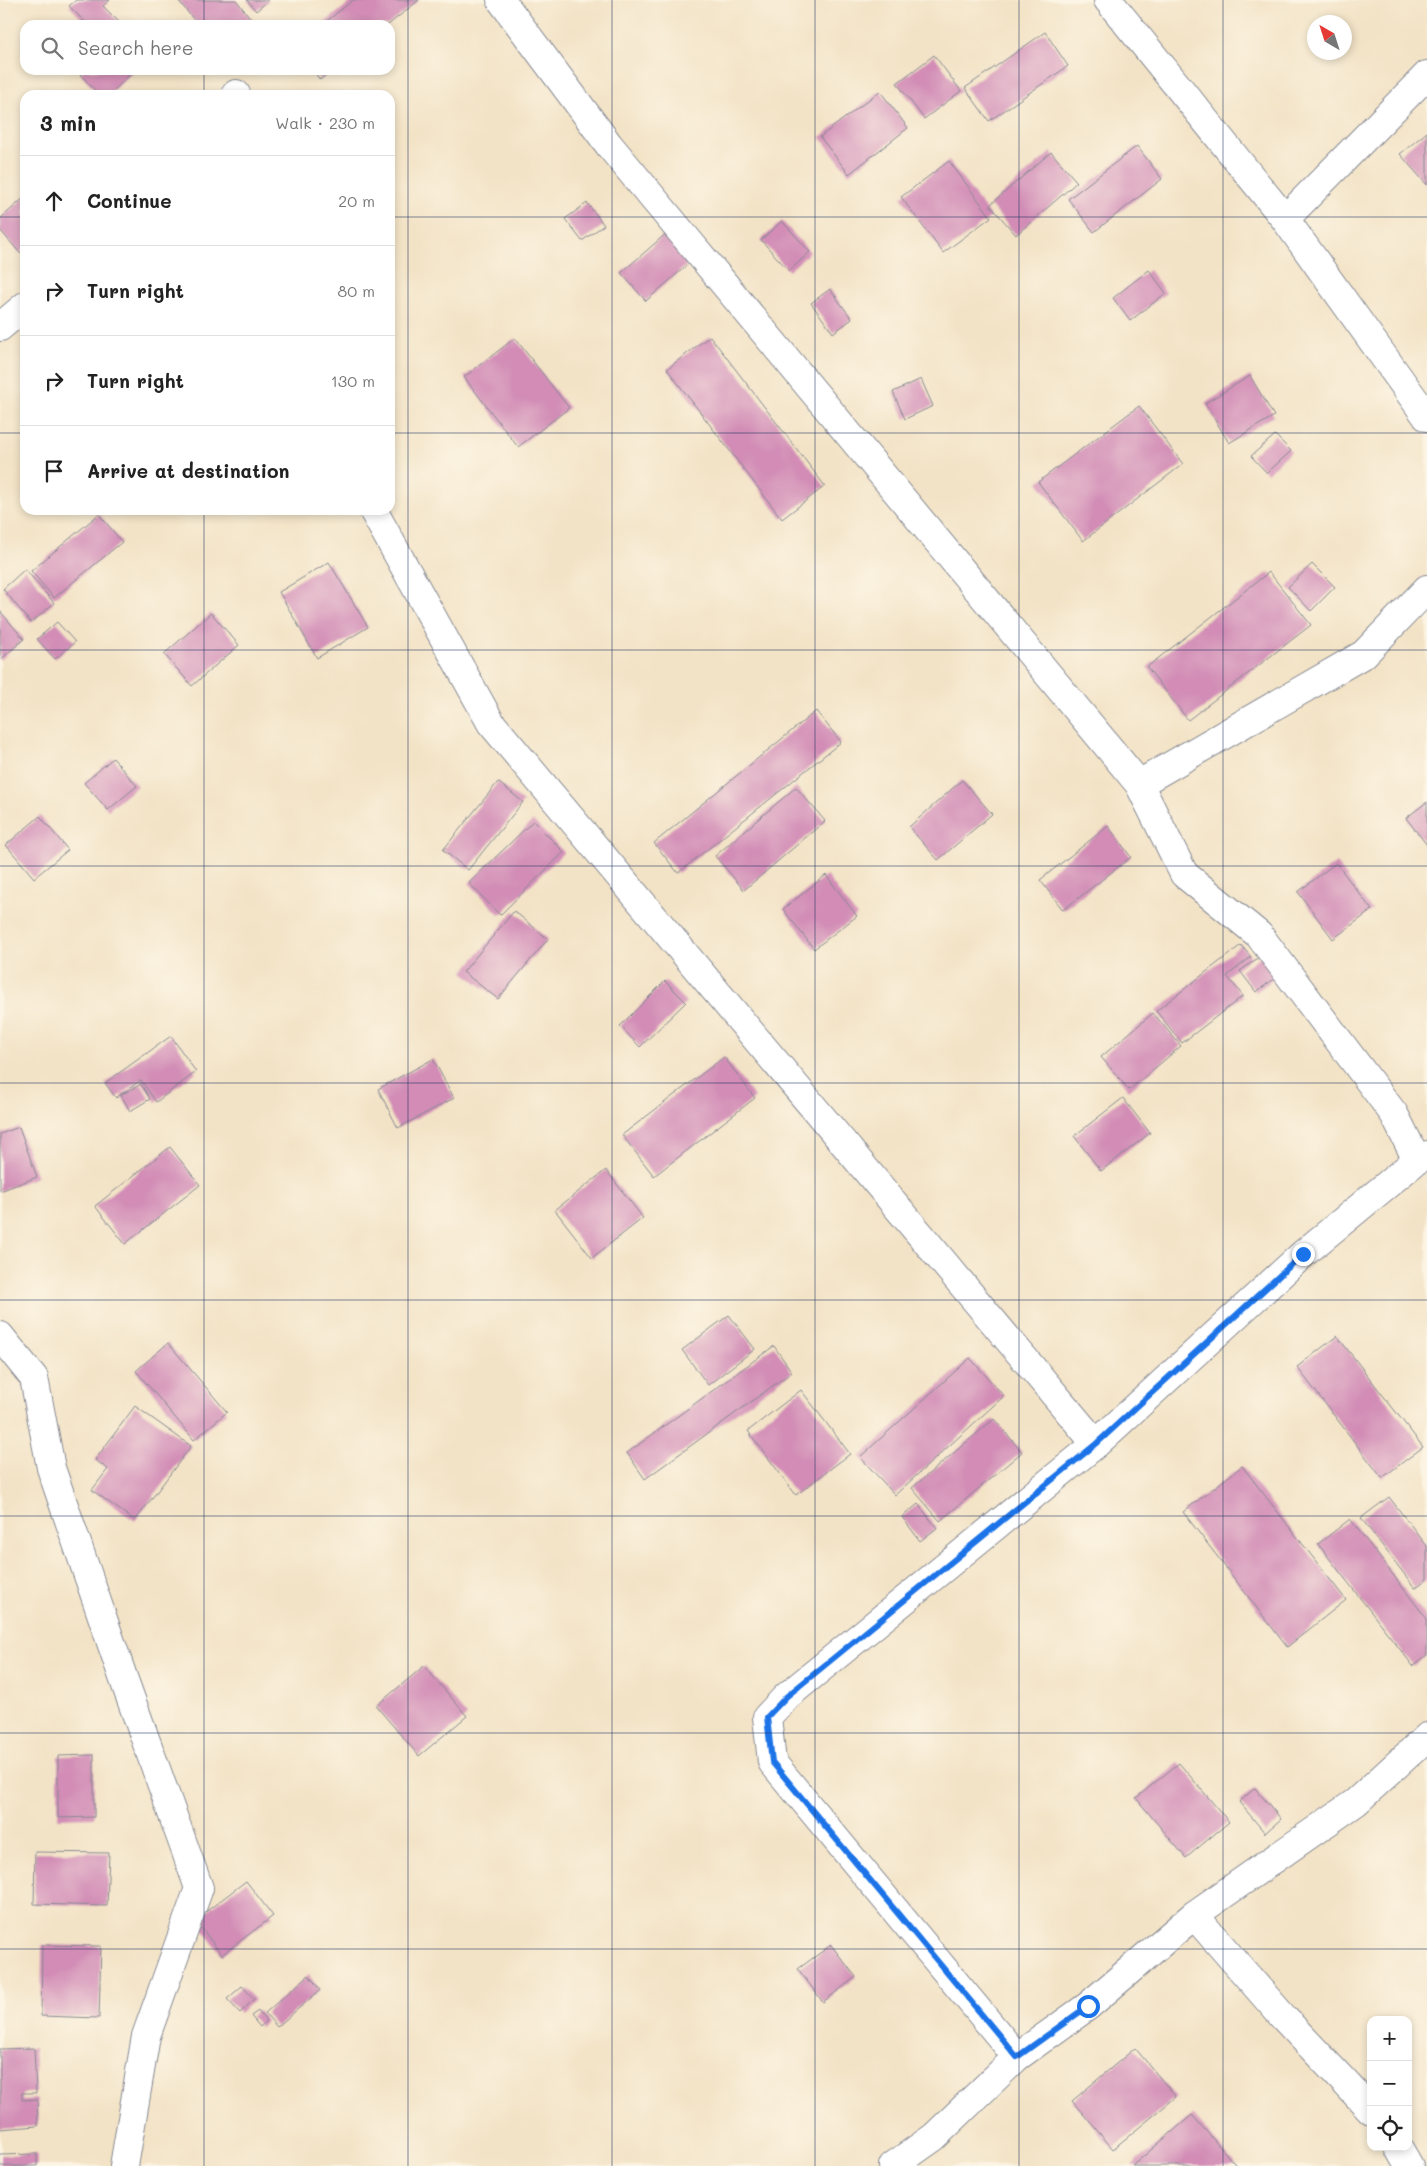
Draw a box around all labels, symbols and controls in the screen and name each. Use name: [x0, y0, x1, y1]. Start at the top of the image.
north arrow: [1307, 15, 1352, 60]
search box: [20, 20, 395, 75]
icon: search: [38, 34, 66, 62]
text: Search here: [78, 35, 194, 60]
text: 3 min: [40, 109, 96, 136]
text: Walk · 230 m: [275, 112, 375, 133]
icon: ahead: [40, 187, 68, 215]
text: Continue: [87, 188, 172, 213]
text: 20 m: [338, 190, 375, 211]
icon: right: [40, 277, 68, 305]
text: Turn right: [87, 278, 184, 303]
text: 80 m: [338, 280, 375, 301]
icon: right: [40, 367, 68, 395]
text: Turn right: [87, 368, 184, 393]
text: 130 m: [331, 370, 375, 391]
icon: arrive: [40, 457, 68, 485]
text: Arrive at destination: [87, 458, 290, 483]
route end: [1292, 1243, 1315, 1266]
route start: [1077, 1995, 1100, 2018]
map controls: [1367, 2016, 1412, 2151]
button: +: [1367, 2016, 1412, 2061]
button: −: [1367, 2061, 1412, 2106]
button: locate: [1367, 2106, 1412, 2151]

